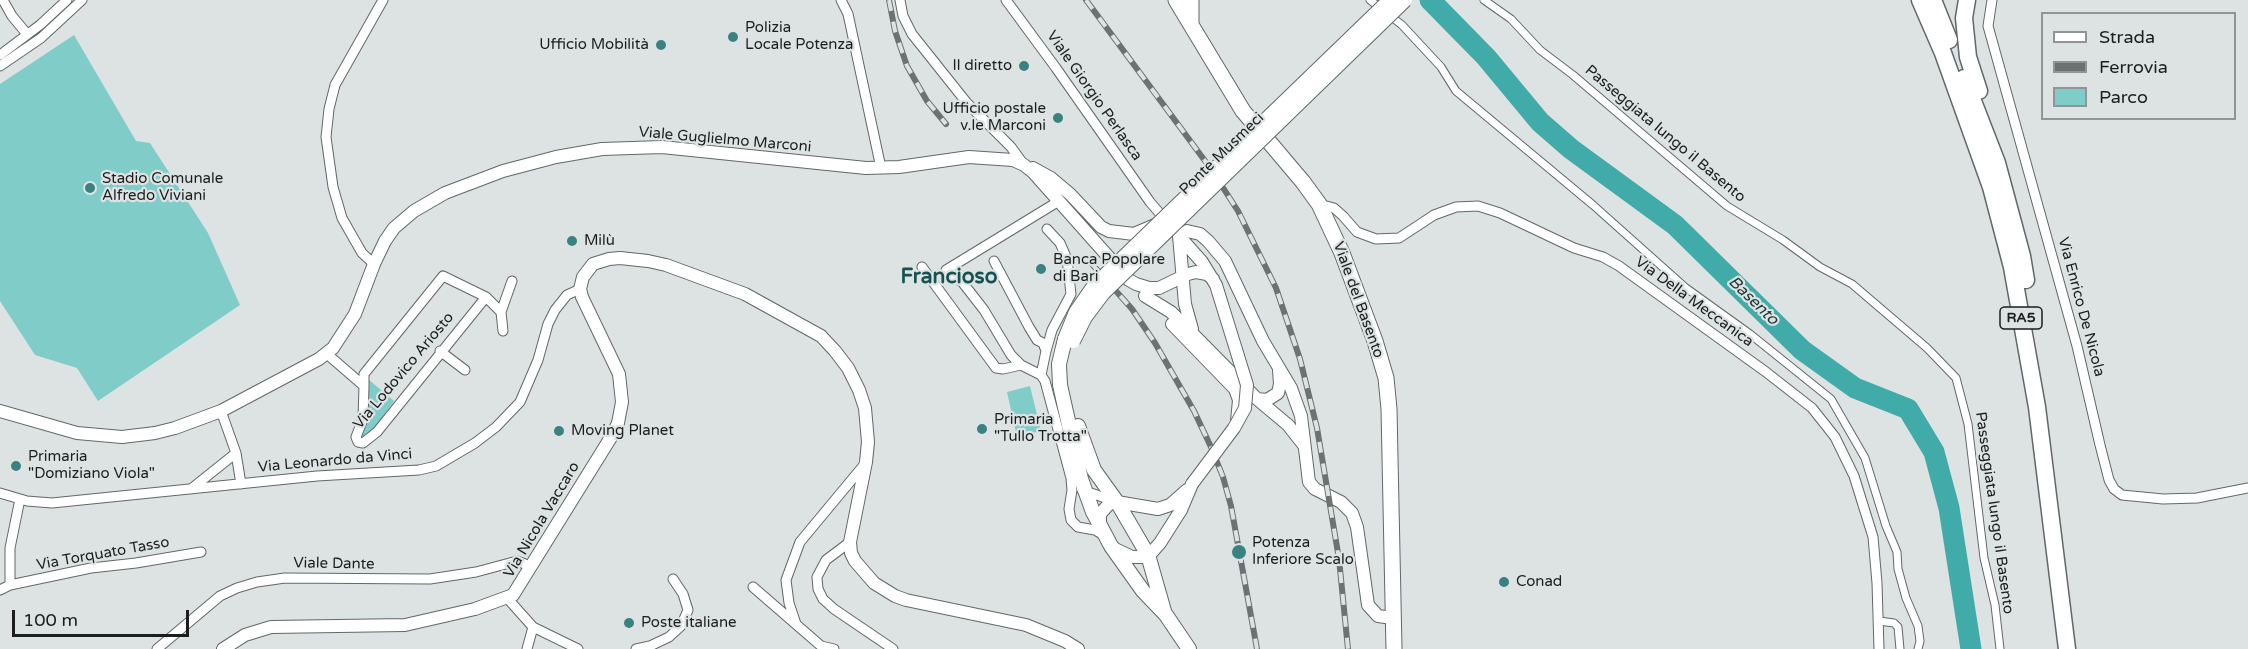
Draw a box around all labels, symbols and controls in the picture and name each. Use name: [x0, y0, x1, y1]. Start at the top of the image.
legend: [2041, 12, 2236, 120]
place label: Polizia Locale Potenza: [745, 19, 853, 54]
text: Strada: [2099, 26, 2155, 48]
street label: Viale Giorgio Perlasca: [1042, 28, 1146, 164]
marker: Polizia Locale Potenza: [726, 30, 740, 44]
place label: Ufficio Mobilità: [539, 36, 649, 54]
marker: Ufficio Mobilità: [654, 38, 668, 52]
text: Ferrovia: [2099, 56, 2168, 78]
place label: Il diretto: [953, 57, 1012, 75]
marker: Il diretto: [1017, 59, 1031, 73]
street label: Passeggiata lungo il Basento: [1581, 62, 1749, 206]
text: Parco: [2099, 86, 2148, 108]
place label: Ufficio postale v.le Marconi: [942, 100, 1046, 135]
street label: Ponte Musmeci: [1176, 109, 1268, 199]
marker: Ufficio postale v.le Marconi: [1051, 111, 1065, 125]
street label: Viale Guglielmo Marconi: [638, 123, 812, 157]
place label: Stadio Comunale Alfredo Viviani: [102, 170, 223, 205]
marker: Stadio Comunale Alfredo Viviani: [83, 181, 97, 195]
place label: Milù: [584, 232, 615, 250]
marker: Milù: [565, 234, 579, 248]
street label: Via Enrico De Nicola: [2054, 235, 2108, 379]
street label: Viale del Basento: [1329, 239, 1387, 361]
place label: Banca Popolare di Bari: [1053, 251, 1165, 286]
street label: Via Della Meccanica: [1631, 253, 1757, 351]
marker: Banca Popolare di Bari: [1034, 262, 1048, 276]
district label: Francioso: [901, 264, 997, 290]
water label: Basento: [1724, 273, 1782, 329]
road number: RA5: [2000, 307, 2042, 329]
street label: Via Lodovico Ariosto: [350, 309, 458, 433]
place label: Primaria "Tullo Trotta": [994, 411, 1087, 446]
street label: Passeggiata lungo il Basento: [1971, 411, 2017, 615]
place label: Moving Planet: [571, 422, 674, 440]
marker: Primaria "Tullo Trotta": [975, 422, 989, 436]
marker: Moving Planet: [552, 424, 566, 438]
street label: Via Leonardo da Vinci: [257, 445, 413, 477]
place label: Primaria "Domiziano Viola": [28, 448, 155, 483]
marker: Primaria "Domiziano Viola": [9, 459, 23, 473]
street label: Via Nicola Vaccaro: [500, 459, 584, 581]
street label: Via Torquato Tasso: [35, 533, 171, 575]
place label: Potenza Inferiore Scalo: [1252, 534, 1354, 569]
marker: Potenza Inferiore Scalo: [1230, 543, 1248, 561]
street label: Viale Dante: [293, 554, 375, 574]
place label: Conad: [1516, 573, 1562, 591]
marker: Conad: [1497, 575, 1511, 589]
scale bar: [15, 598, 192, 636]
text: 100 m: [23, 609, 78, 631]
place label: Poste italiane: [641, 614, 737, 632]
marker: Poste italiane: [622, 616, 636, 630]

